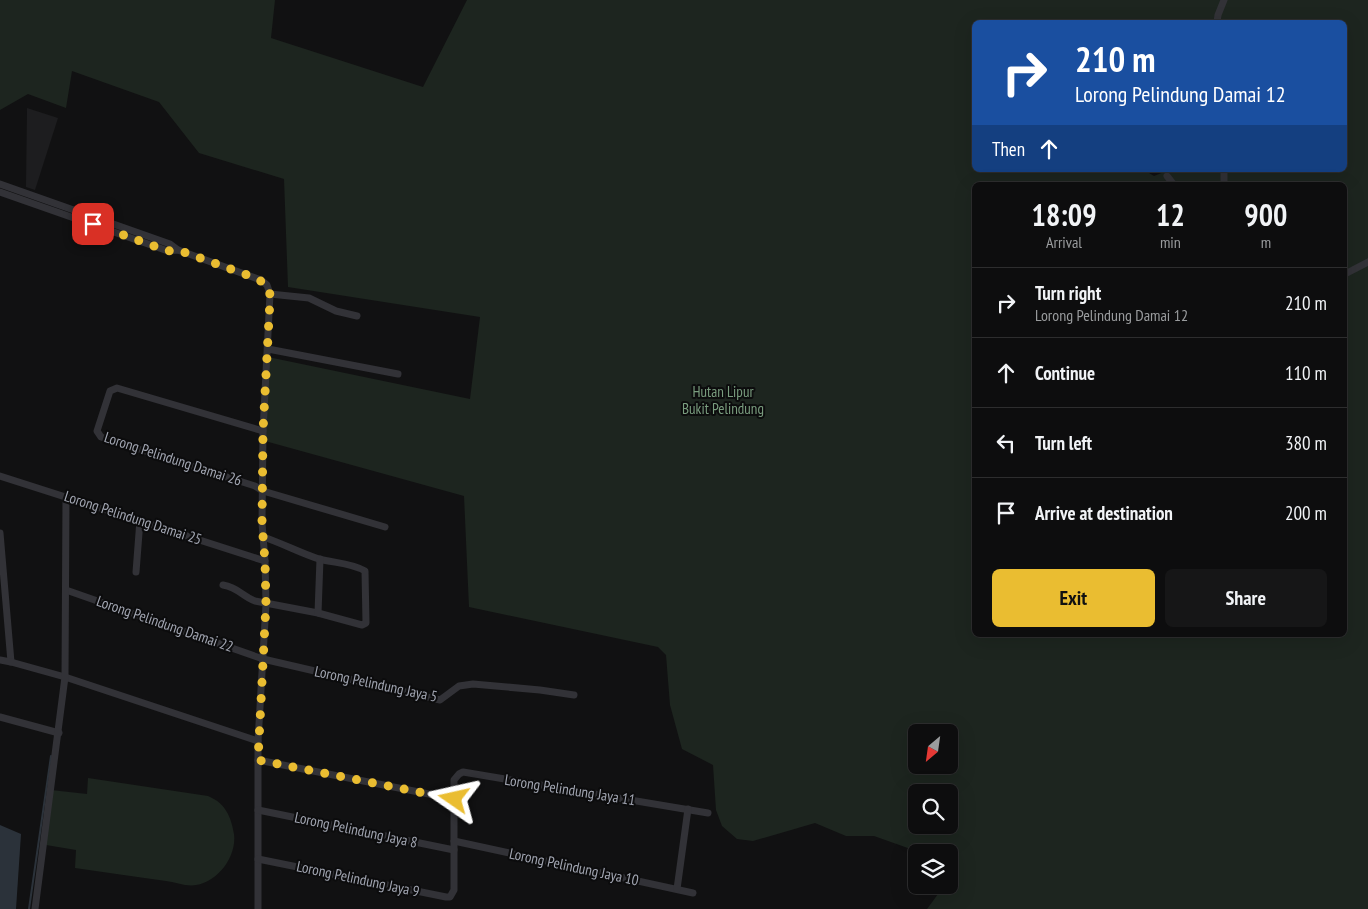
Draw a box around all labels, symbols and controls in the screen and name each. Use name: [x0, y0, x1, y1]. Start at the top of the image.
text: 210 m: [1075, 36, 1156, 82]
icon: right: [992, 40, 1057, 105]
text: Lorong Pelindung Damai 12: [1075, 80, 1286, 108]
icon: ahead: [1035, 135, 1063, 163]
text: Then: [992, 137, 1025, 161]
text: 18:09: [1032, 195, 1096, 234]
text: 12: [1156, 195, 1185, 234]
text: 900: [1244, 195, 1287, 234]
pin: [72, 203, 114, 245]
icon: arrive: [79, 210, 107, 238]
text: Arrival: [1046, 232, 1082, 252]
text: min: [1160, 232, 1181, 252]
text: m: [1261, 232, 1271, 252]
text: Turn right: [1035, 281, 1101, 305]
icon: right: [992, 289, 1020, 317]
text: 210 m: [1285, 291, 1327, 315]
text: Lorong Pelindung Damai 12: [1035, 305, 1188, 325]
icon: ahead: [992, 359, 1020, 387]
text: Continue: [1035, 361, 1095, 385]
text: 110 m: [1285, 361, 1327, 385]
park label: Hutan Lipur Bukit Pelindung: [682, 382, 764, 418]
street label: Lorong Pelindung Damai 26: [102, 427, 245, 490]
icon: left: [992, 429, 1020, 457]
text: Turn left: [1035, 431, 1092, 455]
text: 380 m: [1285, 431, 1327, 455]
street label: Lorong Pelindung Damai 25: [62, 486, 204, 549]
icon: arrive: [992, 499, 1020, 527]
text: Arrive at destination: [1035, 501, 1173, 525]
text: 200 m: [1285, 501, 1327, 525]
button: Exit: [992, 569, 1155, 627]
button: Share: [1165, 569, 1327, 627]
street label: Lorong Pelindung Damai 22: [94, 591, 236, 656]
street label: Lorong Pelindung Jaya 5: [313, 661, 439, 706]
north arrow: [908, 724, 958, 774]
map controls: [908, 724, 958, 894]
street label: Lorong Pelindung Jaya 11: [503, 770, 637, 809]
position arrow: [427, 772, 479, 824]
button: search: [908, 784, 958, 834]
street label: Lorong Pelindung Jaya 8: [293, 807, 419, 852]
street label: Lorong Pelindung Jaya 10: [508, 844, 641, 890]
button: layers: [908, 844, 958, 894]
street label: Lorong Pelindung Jaya 9: [295, 856, 421, 901]

